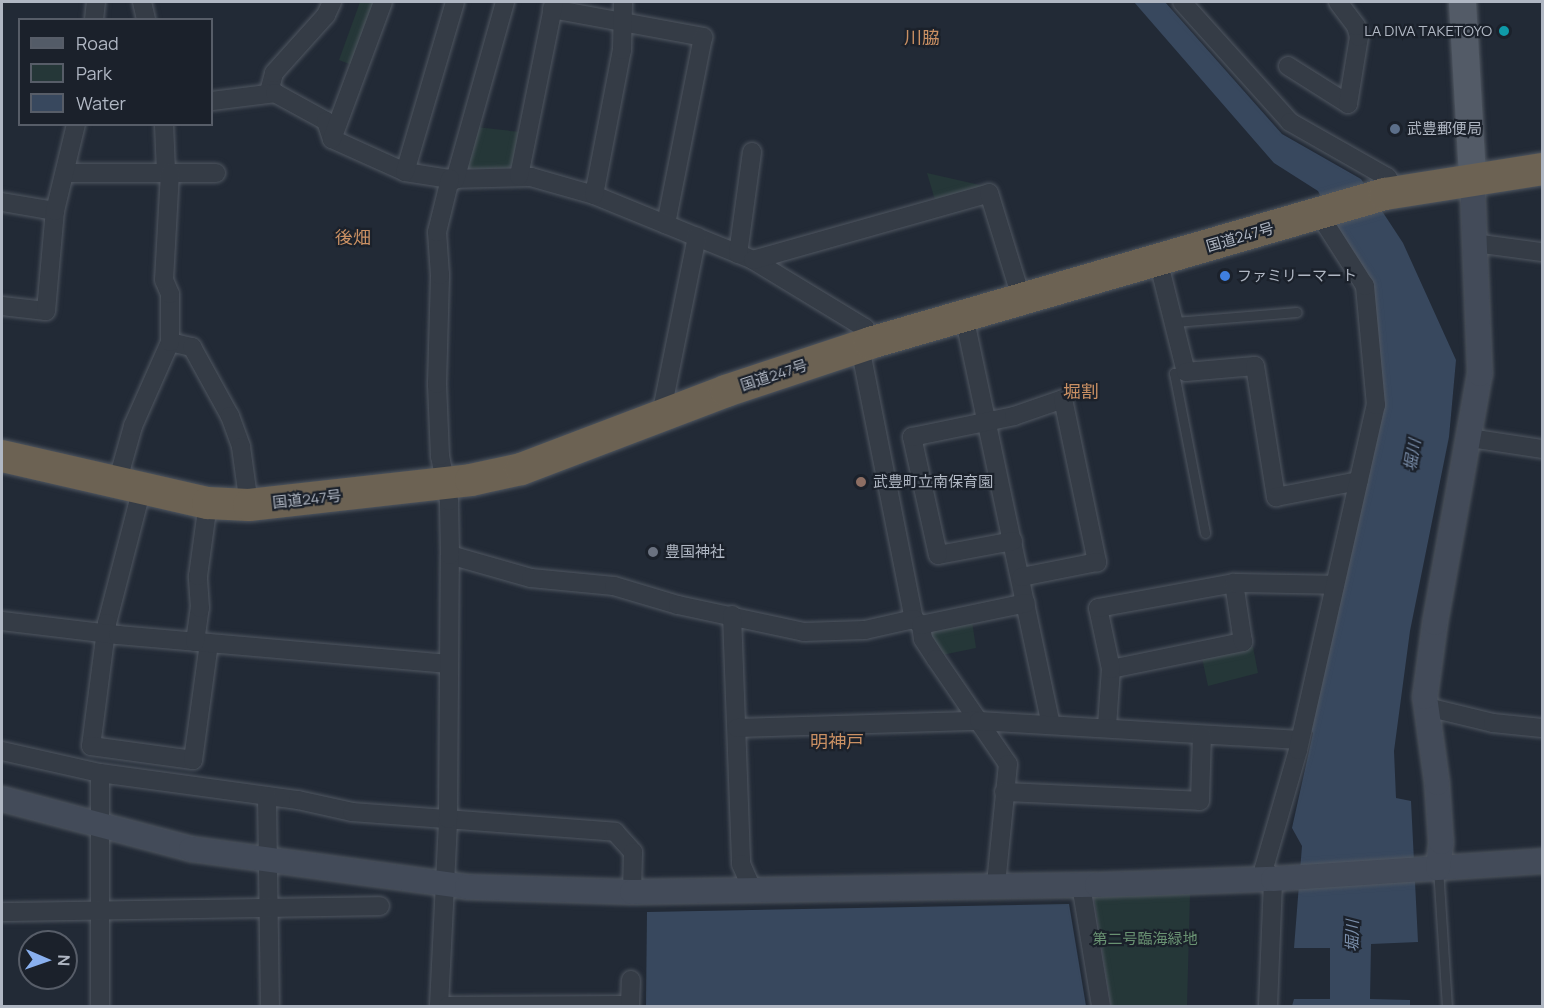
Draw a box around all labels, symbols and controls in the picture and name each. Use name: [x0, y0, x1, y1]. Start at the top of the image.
legend: [18, 18, 213, 126]
place label: LA DIVA TAKETOYO: [1364, 22, 1492, 40]
marker: LA DIVA TAKETOYO: [1497, 24, 1511, 38]
district label: 川脇: [904, 26, 940, 48]
text: Road: [76, 31, 119, 55]
text: Park: [76, 61, 112, 85]
text: Water: [76, 91, 126, 115]
place label: 武豊郵便局: [1407, 120, 1482, 138]
marker: 武豊郵便局: [1388, 122, 1402, 136]
street label: 国道247号: [1204, 219, 1276, 255]
district label: 後畑: [335, 226, 371, 248]
place label: ファミリーマート: [1237, 267, 1357, 285]
marker: ファミリーマート: [1218, 269, 1232, 283]
street label: 国道247号: [738, 356, 810, 394]
district label: 堀割: [1063, 380, 1099, 402]
water label: 堀川: [1400, 438, 1424, 472]
place label: 武豊町立南保育園: [873, 473, 993, 491]
marker: 武豊町立南保育園: [854, 475, 868, 489]
street label: 国道247号: [271, 486, 343, 512]
place label: 豊国神社: [665, 543, 725, 561]
marker: 豊国神社: [646, 545, 660, 559]
district label: 明神戸: [810, 730, 864, 752]
water label: 堀川: [1342, 920, 1362, 952]
north arrow: [18, 930, 78, 990]
park label: 第二号臨海緑地: [1093, 930, 1197, 948]
text: N: [53, 954, 75, 967]

